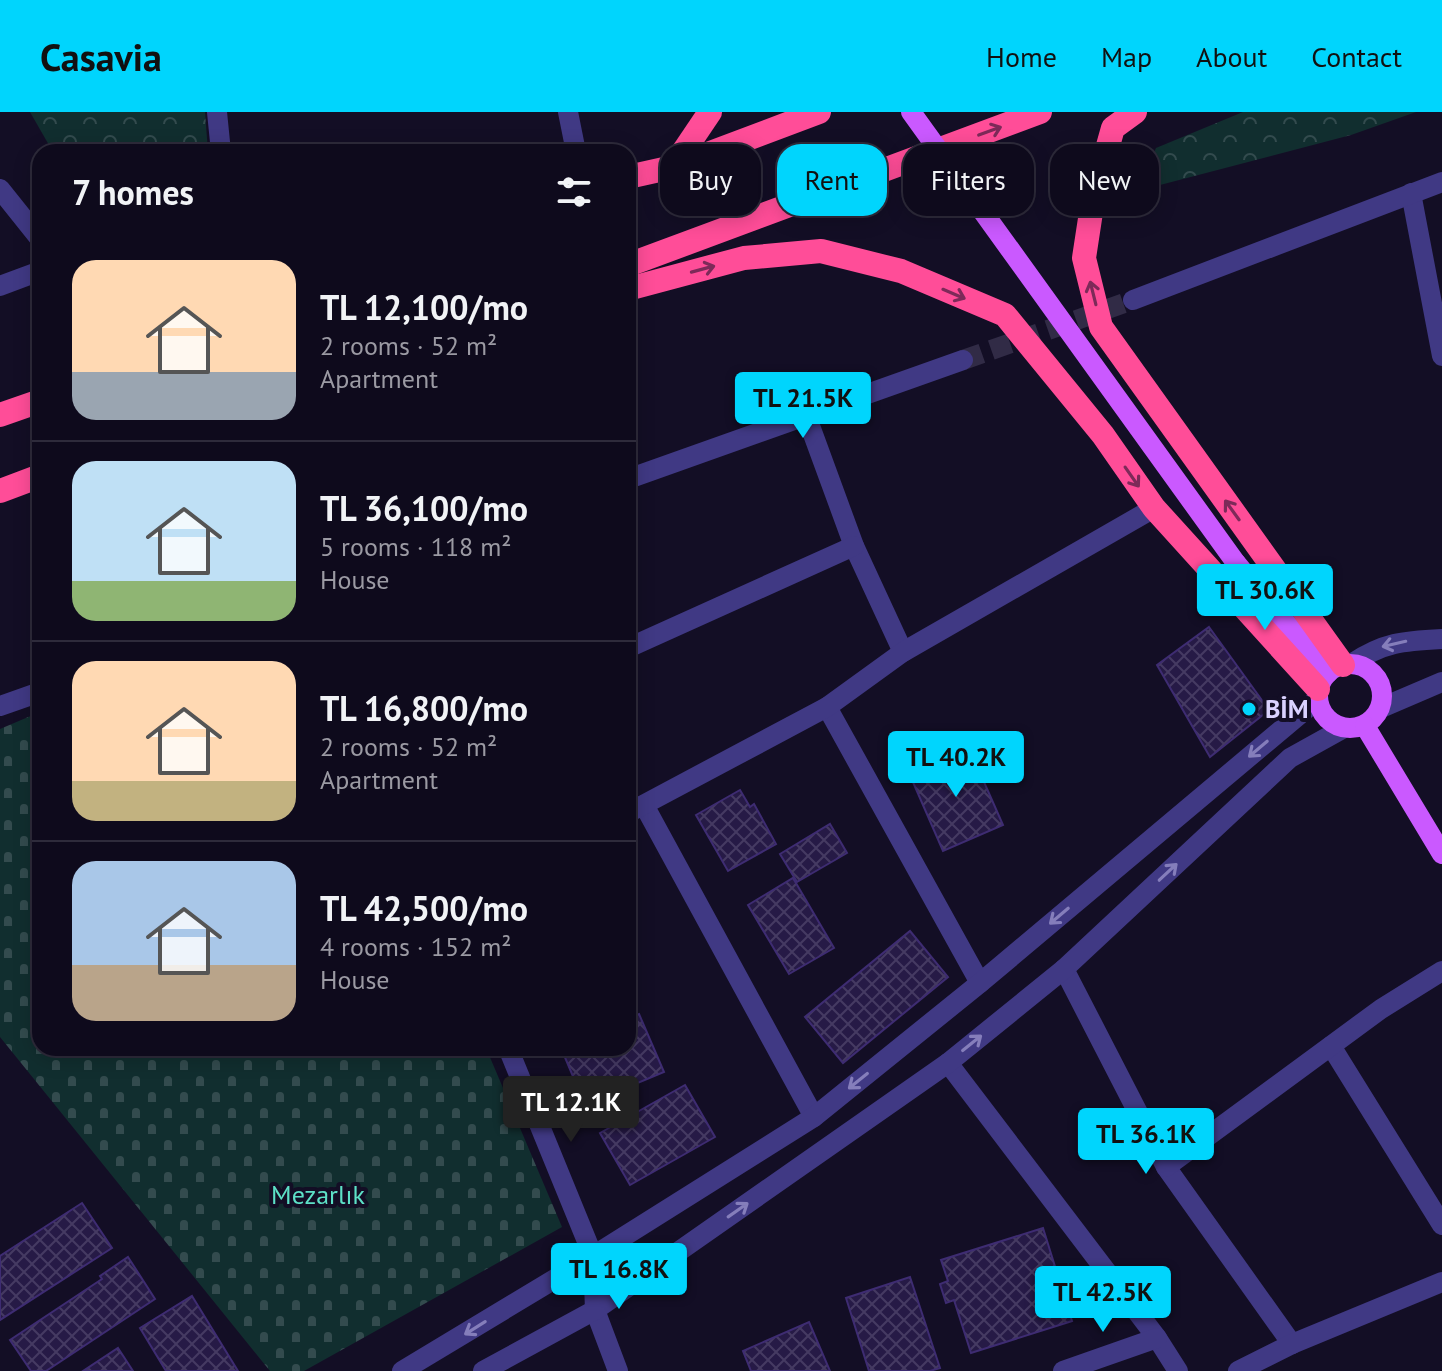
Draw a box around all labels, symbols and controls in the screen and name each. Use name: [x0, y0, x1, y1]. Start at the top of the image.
text: Casavia: [40, 32, 162, 81]
text: Home: [986, 38, 1057, 75]
text: Map: [1101, 38, 1152, 75]
text: About: [1196, 38, 1267, 75]
text: Contact: [1311, 38, 1402, 75]
one-way arrow: [977, 122, 1002, 137]
chip: Buy: [660, 144, 761, 216]
chip: Rent: [777, 144, 887, 216]
chip: Filters: [903, 144, 1034, 216]
chip: New: [1050, 144, 1159, 216]
text: 7 homes: [72, 170, 194, 214]
icon: filters: [552, 170, 596, 214]
one-way arrow: [690, 261, 716, 276]
one-way arrow: [1085, 281, 1100, 307]
text: TL 12,100/mo: [320, 285, 528, 329]
one-way arrow: [941, 288, 966, 302]
icon: home: [136, 292, 232, 388]
text: 2 rooms · 52 m²: [320, 329, 497, 362]
text: Apartment: [320, 362, 438, 395]
pin: TL 21.5K: [720, 372, 886, 440]
text: TL 21.5K: [753, 381, 853, 414]
one-way arrow: [1124, 465, 1140, 487]
text: TL 36,100/mo: [320, 486, 528, 530]
icon: home: [136, 493, 232, 589]
one-way arrow: [1224, 500, 1240, 522]
text: 5 rooms · 118 m²: [320, 530, 512, 563]
text: House: [320, 563, 390, 596]
pin: TL 30.6K: [1182, 564, 1348, 632]
text: TL 30.6K: [1215, 573, 1315, 606]
one-way arrow: [1382, 637, 1408, 652]
text: TL 16,800/mo: [320, 686, 528, 730]
place label: BİM: [1265, 692, 1309, 725]
icon: home: [136, 693, 232, 789]
marker: BİM: [1240, 700, 1258, 718]
text: 2 rooms · 52 m²: [320, 730, 497, 763]
pin: TL 40.2K: [873, 731, 1039, 799]
text: TL 40.2K: [906, 740, 1006, 773]
one-way arrow: [1248, 740, 1269, 758]
text: Apartment: [320, 763, 438, 796]
one-way arrow: [1157, 863, 1177, 881]
text: TL 42,500/mo: [320, 886, 528, 930]
icon: home: [136, 893, 232, 989]
one-way arrow: [1049, 907, 1070, 925]
text: 4 rooms · 152 m²: [320, 930, 512, 963]
text: House: [320, 963, 390, 996]
one-way arrow: [961, 1034, 982, 1052]
one-way arrow: [848, 1072, 869, 1090]
pin: TL 12.1K: [488, 1076, 654, 1144]
text: TL 12.1K: [521, 1085, 621, 1118]
pin: TL 36.1K: [1063, 1108, 1229, 1176]
text: TL 36.1K: [1096, 1117, 1196, 1150]
park label: Mezarlık: [271, 1178, 365, 1211]
one-way arrow: [726, 1202, 748, 1218]
pin: TL 16.8K: [536, 1243, 702, 1311]
text: TL 16.8K: [569, 1252, 669, 1285]
pin: TL 42.5K: [1020, 1266, 1186, 1334]
text: TL 42.5K: [1053, 1275, 1153, 1308]
one-way arrow: [464, 1321, 487, 1337]

